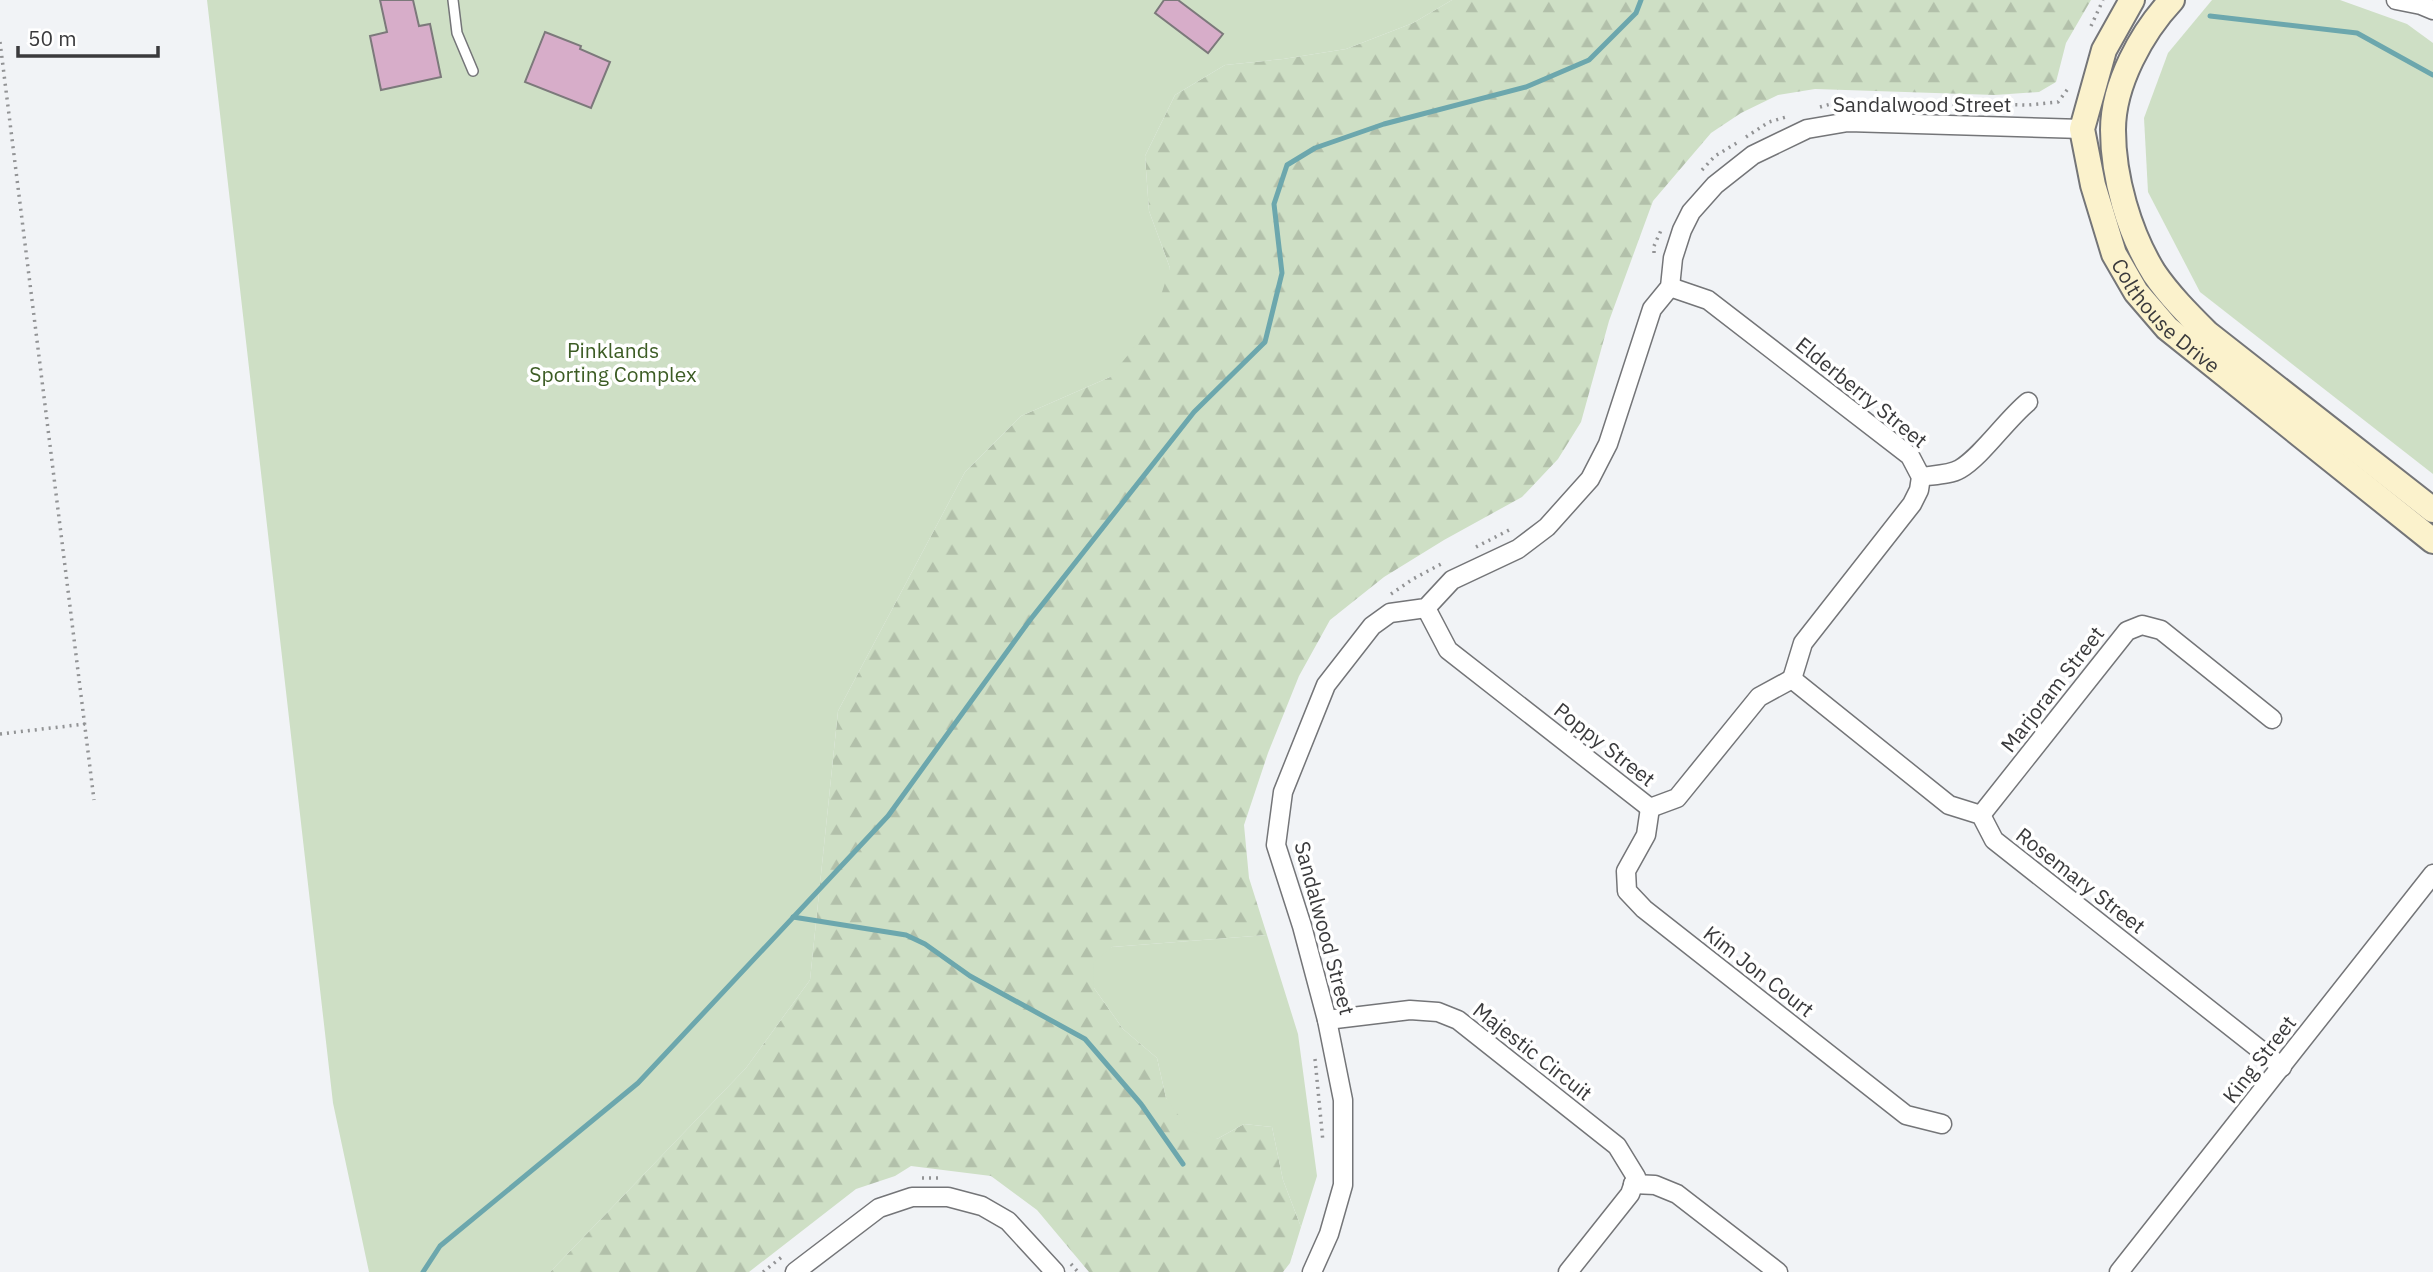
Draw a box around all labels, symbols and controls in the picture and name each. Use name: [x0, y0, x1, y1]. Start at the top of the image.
scale bar: [18, 14, 158, 58]
text: 50 m: [28, 24, 77, 52]
street label: Sandalwood Street: [1833, 90, 2011, 118]
street label: Colthouse Drive: [2105, 253, 2226, 379]
street label: Elderberry Street: [1790, 330, 1934, 454]
park label: Pinklands Sporting Complex: [529, 336, 697, 388]
street label: Marjoram Street: [1994, 620, 2110, 758]
street label: Poppy Street: [1549, 696, 1661, 792]
street label: Rosemary Street: [2010, 821, 2152, 939]
street label: Sandalwood Street: [1288, 838, 1362, 1018]
street label: Kim Jon Court: [1698, 919, 1820, 1023]
street label: Majestic Circuit: [1468, 996, 1598, 1106]
street label: King Street: [2216, 1009, 2302, 1109]

